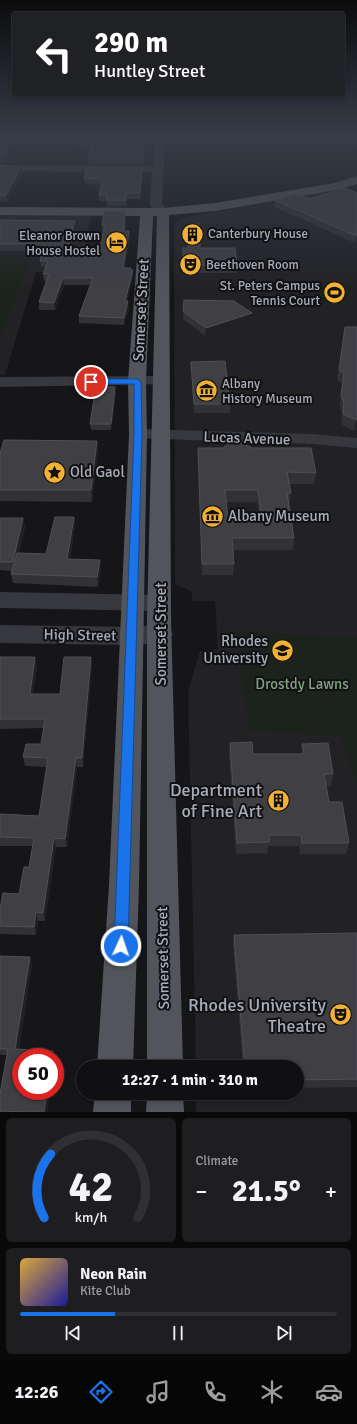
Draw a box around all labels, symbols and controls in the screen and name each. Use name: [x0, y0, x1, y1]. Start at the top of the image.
text: 290 m: [94, 26, 168, 60]
icon: left: [28, 28, 80, 80]
text: Huntley Street: [94, 60, 205, 82]
building icon: Canterbury House: [180, 221, 206, 247]
place label: Canterbury House: [208, 226, 308, 242]
place label: Eleanor Brown House Hostel: [19, 228, 100, 259]
hotel icon: Eleanor Brown House Hostel: [103, 230, 129, 256]
theatre icon: Beethoven Room: [178, 252, 204, 278]
place label: Beethoven Room: [206, 257, 299, 273]
street label: Somerset Street: [129, 258, 153, 362]
place label: St. Peters Campus Tennis Court: [220, 278, 320, 309]
sports icon: St. Peters Campus Tennis Court: [322, 280, 348, 306]
pin: [74, 365, 108, 399]
icon: arrive: [80, 371, 102, 393]
place label: Albany History Museum: [222, 376, 313, 407]
museum icon: Albany History Museum: [193, 378, 219, 404]
street label: Lucas Avenue: [203, 427, 291, 449]
place icon: Old Gaol: [41, 459, 67, 485]
place label: Old Gaol: [70, 463, 125, 481]
museum icon: Albany Museum: [200, 503, 226, 529]
place label: Albany Museum: [228, 507, 330, 525]
street label: Somerset Street: [152, 583, 170, 685]
street label: High Street: [44, 625, 116, 645]
place label: Rhodes University: [203, 632, 268, 667]
school or university icon: Rhodes University: [270, 637, 296, 663]
park label: Drostdy Lawns: [255, 675, 349, 693]
place label: Department of Fine Art: [170, 779, 262, 822]
building icon: Department of Fine Art: [265, 787, 291, 813]
street label: Somerset Street: [153, 906, 173, 1010]
position arrow: [100, 925, 142, 967]
place label: Rhodes University Theatre: [188, 994, 327, 1037]
theatre icon: Rhodes University Theatre: [328, 1002, 354, 1028]
speed limit sign: 50: [12, 1048, 64, 1100]
text: 12:27 · 1 min · 310 m: [122, 1071, 258, 1089]
text: Climate: [196, 1153, 238, 1169]
text: 42: [68, 1162, 113, 1213]
text: 21.5°: [232, 1173, 301, 1210]
text: −: [196, 1178, 207, 1205]
text: +: [325, 1178, 337, 1205]
text: km/h: [75, 1209, 107, 1226]
text: Neon Rain: [80, 1265, 147, 1283]
text: Kite Club: [80, 1283, 131, 1299]
icon: previous: [62, 1322, 84, 1344]
icon: pause: [167, 1322, 189, 1344]
icon: next: [273, 1322, 295, 1344]
icon: directions: [87, 1378, 115, 1406]
icon: music: [144, 1378, 172, 1406]
icon: phone: [201, 1378, 229, 1406]
icon: climate: [258, 1378, 286, 1406]
icon: car: [315, 1378, 343, 1406]
text: 12:26: [14, 1381, 59, 1403]

